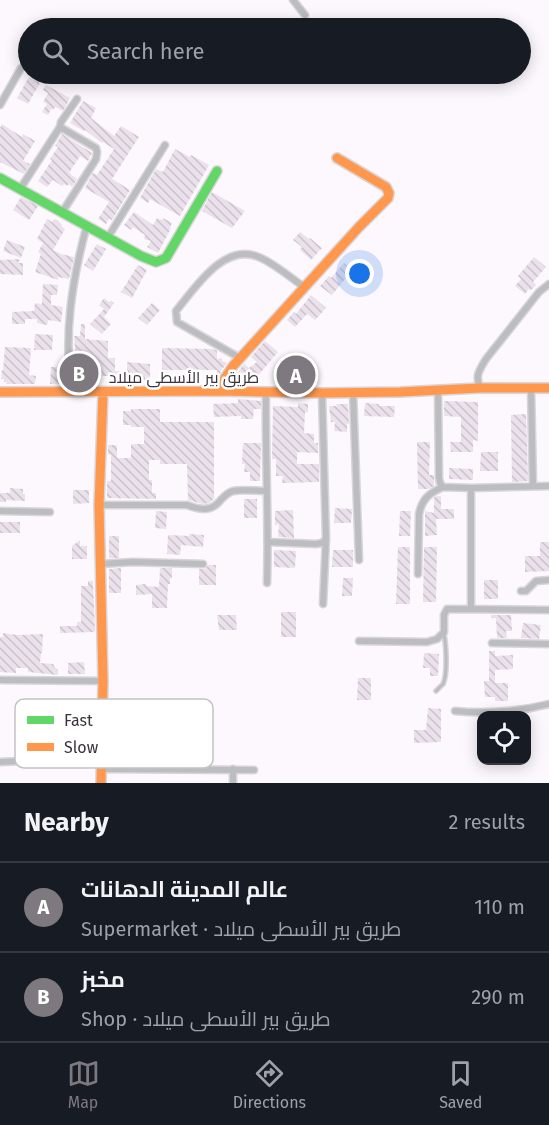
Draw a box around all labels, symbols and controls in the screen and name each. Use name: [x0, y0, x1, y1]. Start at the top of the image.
search box: [18, 18, 531, 84]
icon: search: [39, 35, 72, 68]
text: Search here: [87, 38, 205, 65]
your location: [345, 259, 374, 288]
pin: B: [60, 350, 98, 395]
pin: A: [276, 352, 316, 398]
street label: طريق بير الأسطى ميلاد: [109, 368, 259, 388]
legend: [15, 699, 213, 768]
text: Fast: [64, 711, 93, 730]
map controls: [477, 711, 531, 765]
button: locate: [477, 711, 531, 765]
text: Slow: [64, 738, 99, 757]
text: Nearby: [24, 807, 109, 838]
text: 2 results: [448, 810, 525, 834]
text: عالم المدينة الدهانات: [81, 876, 288, 903]
text: A: [38, 895, 49, 919]
text: 110 m: [474, 895, 525, 919]
text: Supermarket · طريق بير الأسطى ميلاد: [81, 917, 401, 941]
text: مخبز: [81, 966, 125, 993]
text: B: [37, 985, 50, 1009]
text: 290 m: [471, 985, 525, 1009]
text: Shop · طريق بير الأسطى ميلاد: [81, 1007, 331, 1031]
tab: Map: [67, 1057, 100, 1112]
tab: Directions: [233, 1057, 306, 1112]
tab: Saved: [439, 1057, 482, 1112]

